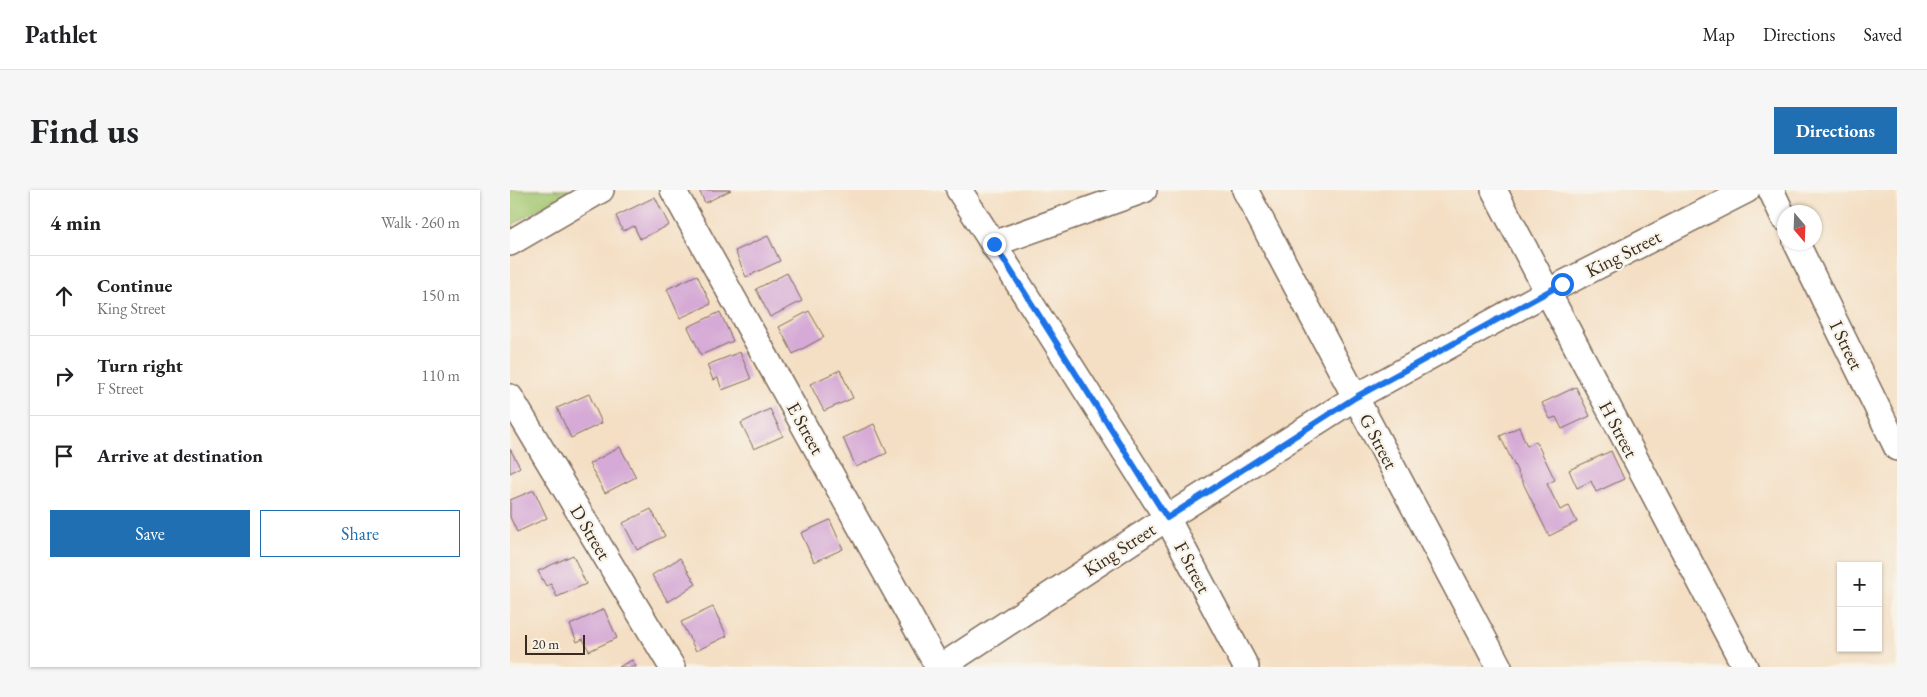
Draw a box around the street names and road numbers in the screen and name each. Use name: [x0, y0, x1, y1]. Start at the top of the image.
street label: King Street: [1581, 224, 1665, 283]
street label: I Street: [1824, 316, 1869, 374]
street label: H Street: [1593, 396, 1644, 462]
street label: E Street: [781, 398, 830, 459]
street label: G Street: [1354, 409, 1404, 473]
street label: D Street: [564, 500, 617, 564]
street label: King Street: [1078, 517, 1160, 582]
street label: F Street: [1169, 537, 1217, 598]

